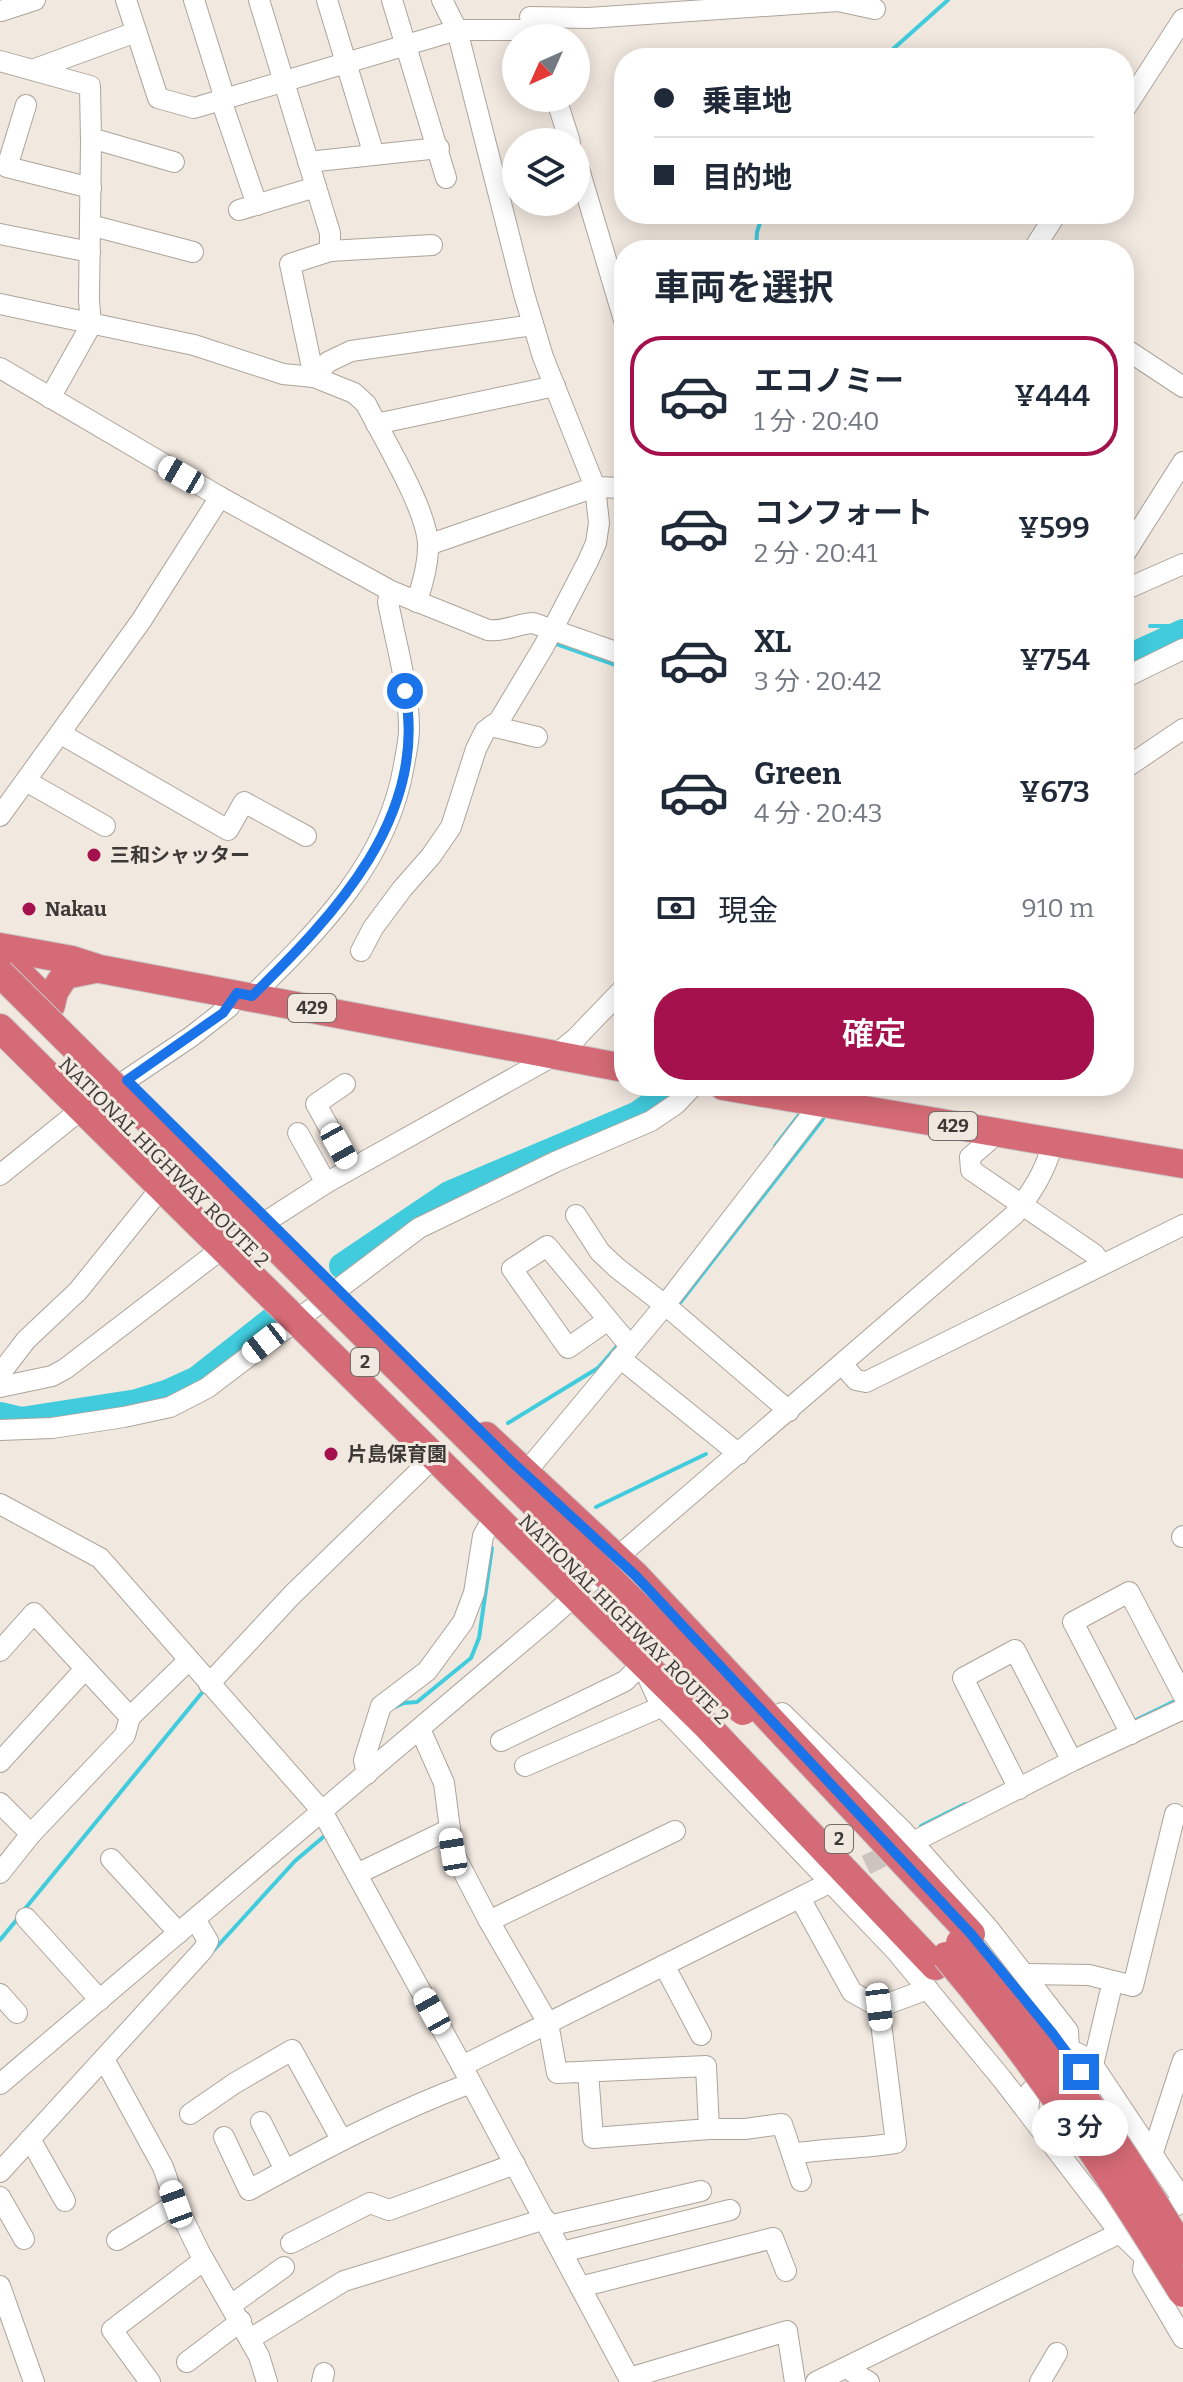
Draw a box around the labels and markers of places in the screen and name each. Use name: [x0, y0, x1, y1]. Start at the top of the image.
place label: 三和シャッター: [110, 843, 250, 867]
marker: 三和シャッター: [85, 846, 103, 864]
place label: Nakau: [45, 897, 107, 921]
marker: Nakau: [20, 900, 38, 918]
place label: 片島保育園: [347, 1442, 447, 1466]
marker: 片島保育園: [322, 1445, 340, 1463]

